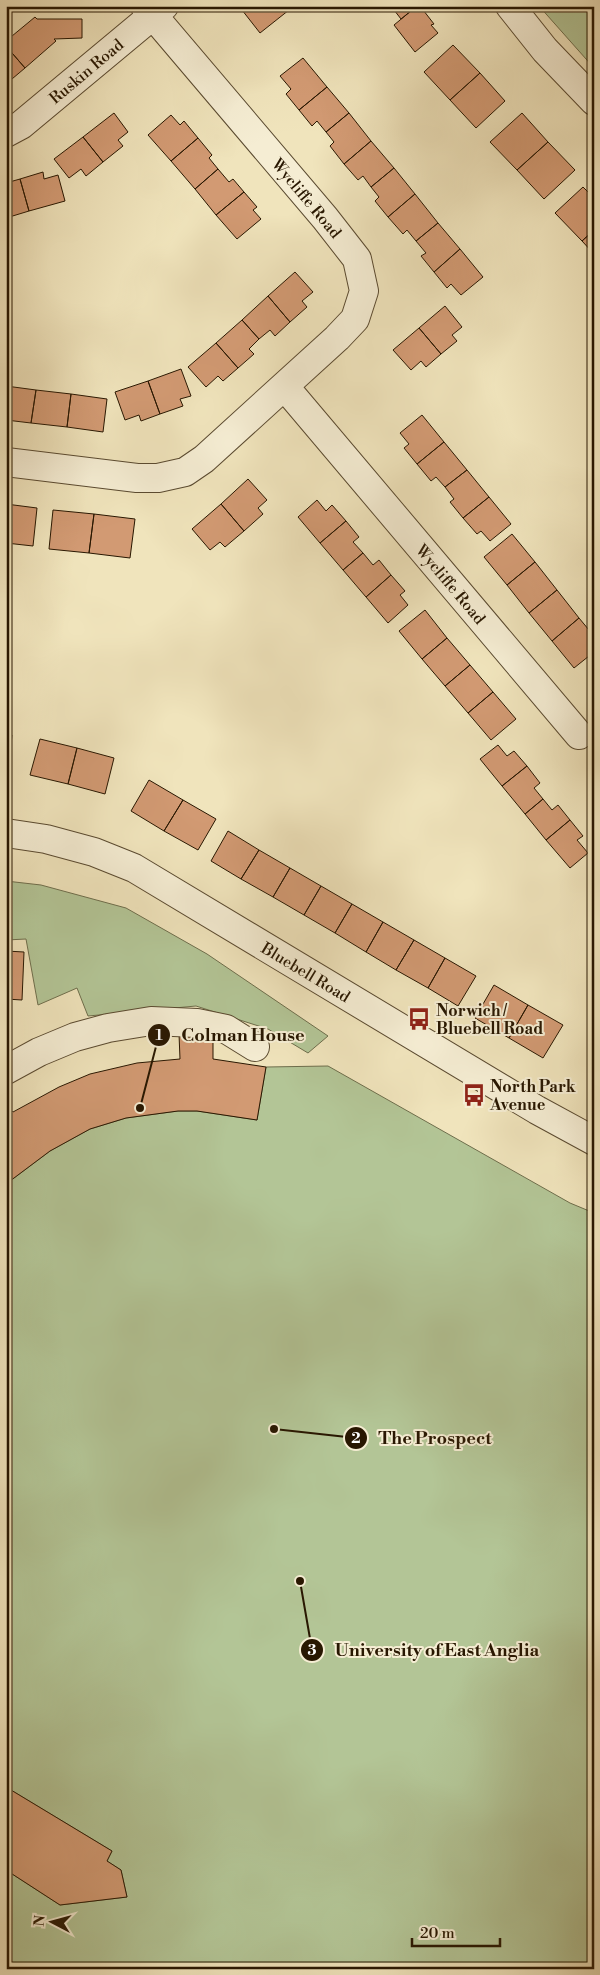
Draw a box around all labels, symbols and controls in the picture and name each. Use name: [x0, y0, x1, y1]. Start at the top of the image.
street label: Ruskin Road: [45, 35, 128, 109]
street label: Wycliffe Road: [266, 154, 345, 243]
street label: Wycliffe Road: [410, 540, 489, 629]
street label: Bluebell Road: [257, 938, 354, 1007]
place label: Norwich / Bluebell Road: [436, 1001, 543, 1039]
bus stop icon: Norwich / Bluebell Road: [406, 1006, 432, 1032]
callout: Colman House: [146, 1019, 314, 1052]
text: Colman House: [181, 1024, 305, 1047]
text: 1: [155, 1026, 163, 1045]
place label: North Park Avenue: [489, 1077, 577, 1115]
bus stop icon: North Park Avenue: [461, 1082, 487, 1108]
callout: The Prospect: [343, 1422, 502, 1455]
text: The Prospect: [378, 1427, 492, 1450]
text: 2: [351, 1429, 361, 1448]
callout: University of East Anglia: [300, 1633, 549, 1666]
text: University of East Anglia: [335, 1639, 539, 1662]
text: 3: [307, 1641, 317, 1660]
north arrow: [28, 1898, 78, 1948]
text: N: [31, 1914, 50, 1927]
scale bar: [412, 1915, 500, 1947]
text: 20 m: [420, 1924, 455, 1943]

